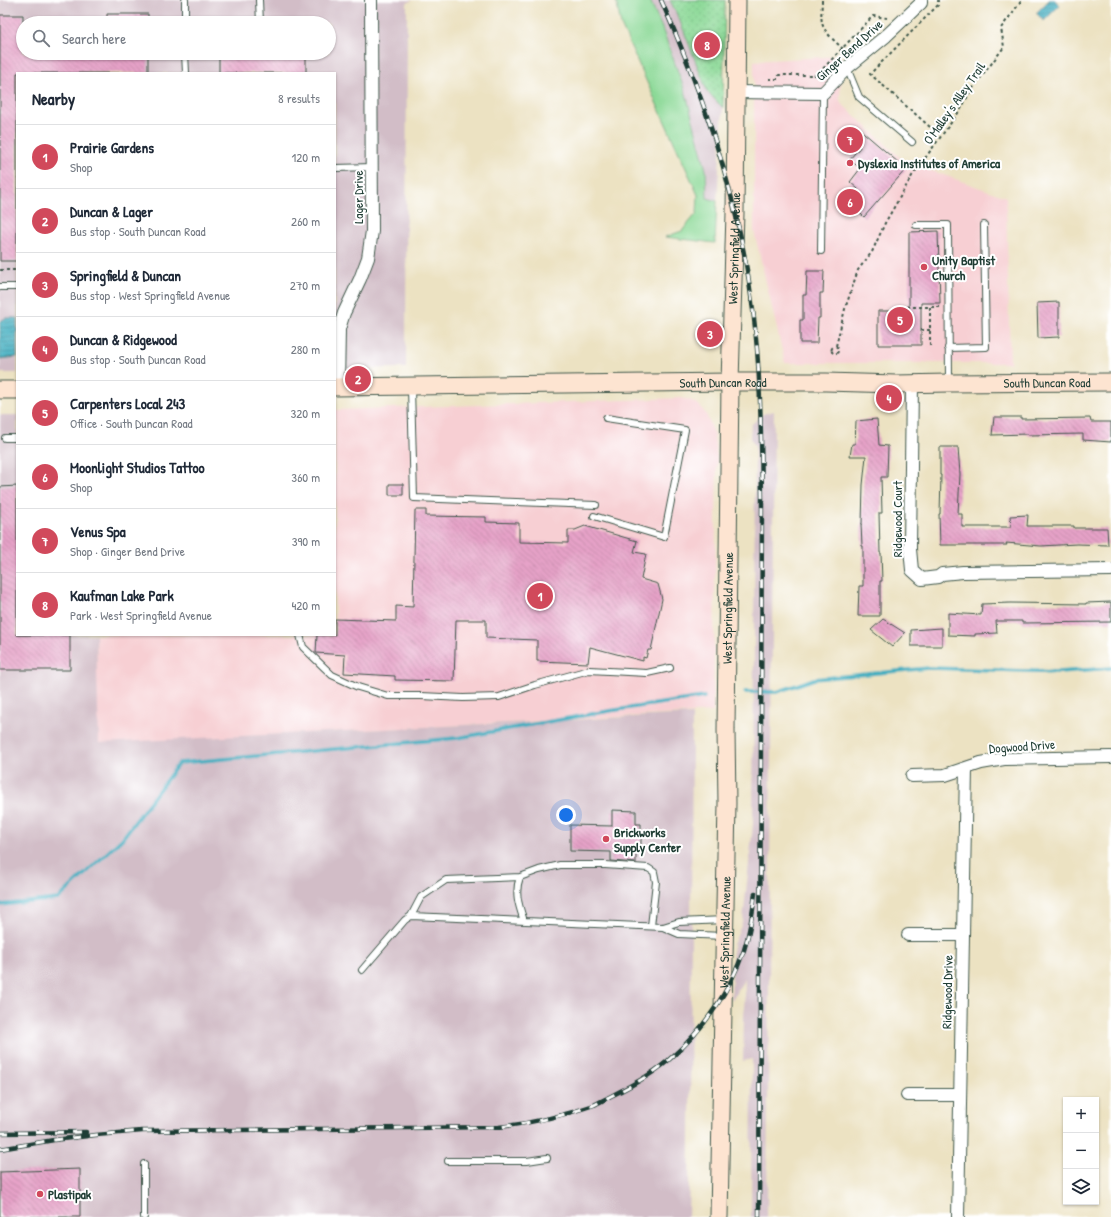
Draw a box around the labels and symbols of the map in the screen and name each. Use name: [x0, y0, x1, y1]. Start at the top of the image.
street label: Ginger Bend Drive: [812, 15, 886, 85]
pin: 8: [694, 30, 720, 60]
street label: O'Malley's Alley Trail: [919, 58, 989, 148]
pin: 7: [837, 125, 863, 155]
place label: Dyslexia Institutes of America: [858, 154, 1001, 173]
marker: Dyslexia Institutes of America: [845, 158, 855, 168]
street label: Lager Drive: [349, 170, 367, 224]
pin: 6: [837, 187, 863, 217]
street label: West Springfield Avenue: [723, 192, 744, 304]
place label: Unity Baptist Church: [932, 251, 996, 284]
marker: Unity Baptist Church: [919, 262, 929, 272]
pin: 5: [887, 305, 913, 335]
pin: 3: [697, 319, 723, 349]
pin: 2: [345, 364, 371, 394]
street label: South Duncan Road: [679, 373, 766, 392]
street label: South Duncan Road: [1003, 373, 1091, 392]
pin: 4: [876, 383, 902, 413]
street label: Ridgewood Court: [888, 480, 906, 557]
street label: West Springfield Avenue: [718, 552, 737, 664]
pin: 1: [527, 581, 553, 611]
street label: Dogwood Drive: [988, 735, 1056, 757]
your location: [556, 805, 576, 825]
place label: Brickworks Supply Center: [614, 823, 682, 857]
marker: Brickworks Supply Center: [601, 834, 611, 844]
street label: West Springfield Avenue: [714, 876, 735, 988]
street label: Ridgewood Drive: [937, 955, 957, 1029]
place label: Plastipak: [48, 1185, 92, 1204]
marker: Plastipak: [35, 1189, 45, 1199]

